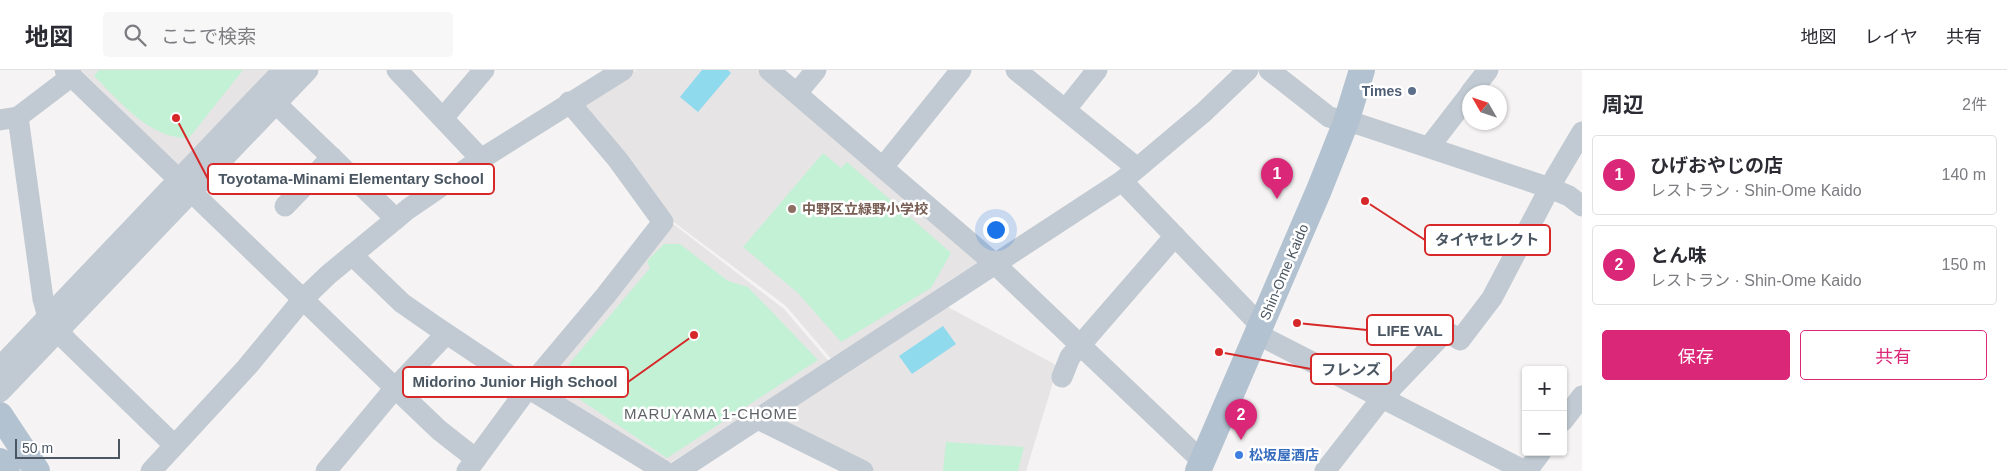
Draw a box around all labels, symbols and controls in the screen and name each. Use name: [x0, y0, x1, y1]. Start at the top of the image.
search box: [103, 12, 453, 57]
icon: search: [121, 21, 149, 49]
text: 地図: [25, 23, 73, 50]
text: ここで検索: [161, 26, 256, 47]
text: 地図: [1801, 27, 1837, 47]
text: レイヤ: [1865, 27, 1918, 47]
text: 共有: [1946, 27, 1982, 47]
place label: Times: [1362, 83, 1402, 99]
marker: Times: [1406, 85, 1418, 97]
north arrow: [1462, 85, 1507, 130]
text: 周辺: [1602, 93, 1644, 116]
text: 2件: [1962, 96, 1987, 113]
text: ひげおやじの店: [1650, 155, 1783, 176]
pin: 1: [1261, 158, 1293, 199]
callout: Toyotama-Minami Elementary School: [208, 164, 494, 194]
text: 1: [1615, 166, 1623, 183]
text: 140 m: [1942, 166, 1986, 183]
text: Toyotama-Minami Elementary School: [218, 170, 484, 187]
text: レストラン · Shin-Ome Kaido: [1650, 182, 1862, 199]
place label: 中野区立緑野小学校: [802, 201, 928, 217]
marker: 中野区立緑野小学校: [786, 203, 798, 215]
your location: [983, 217, 1009, 243]
street label: Shin-Ome Kaido: [1257, 221, 1312, 322]
callout: タイヤセレクト: [1425, 225, 1550, 255]
text: タイヤセレクト: [1435, 231, 1539, 248]
text: とん味: [1650, 245, 1707, 266]
text: 2: [1615, 256, 1623, 273]
text: 150 m: [1942, 256, 1986, 273]
text: レストラン · Shin-Ome Kaido: [1650, 272, 1862, 289]
callout: LIFE VAL: [1367, 315, 1453, 345]
text: LIFE VAL: [1377, 322, 1443, 339]
button: 保存: [1602, 330, 1790, 380]
button: 共有: [1800, 330, 1987, 380]
callout: フレンズ: [1311, 354, 1391, 384]
text: フレンズ: [1321, 361, 1381, 378]
map controls: [1522, 366, 1567, 456]
button: +: [1522, 366, 1567, 411]
callout: Midorino Junior High School: [403, 367, 628, 397]
text: Midorino Junior High School: [413, 373, 617, 390]
pin: 2: [1225, 399, 1257, 440]
district label: MARUYAMA 1-CHOME: [624, 405, 798, 422]
button: −: [1522, 411, 1567, 456]
scale bar: [15, 436, 120, 459]
text: 50 m: [22, 440, 53, 456]
place label: 松坂屋酒店: [1249, 447, 1319, 463]
marker: 松坂屋酒店: [1233, 449, 1245, 461]

